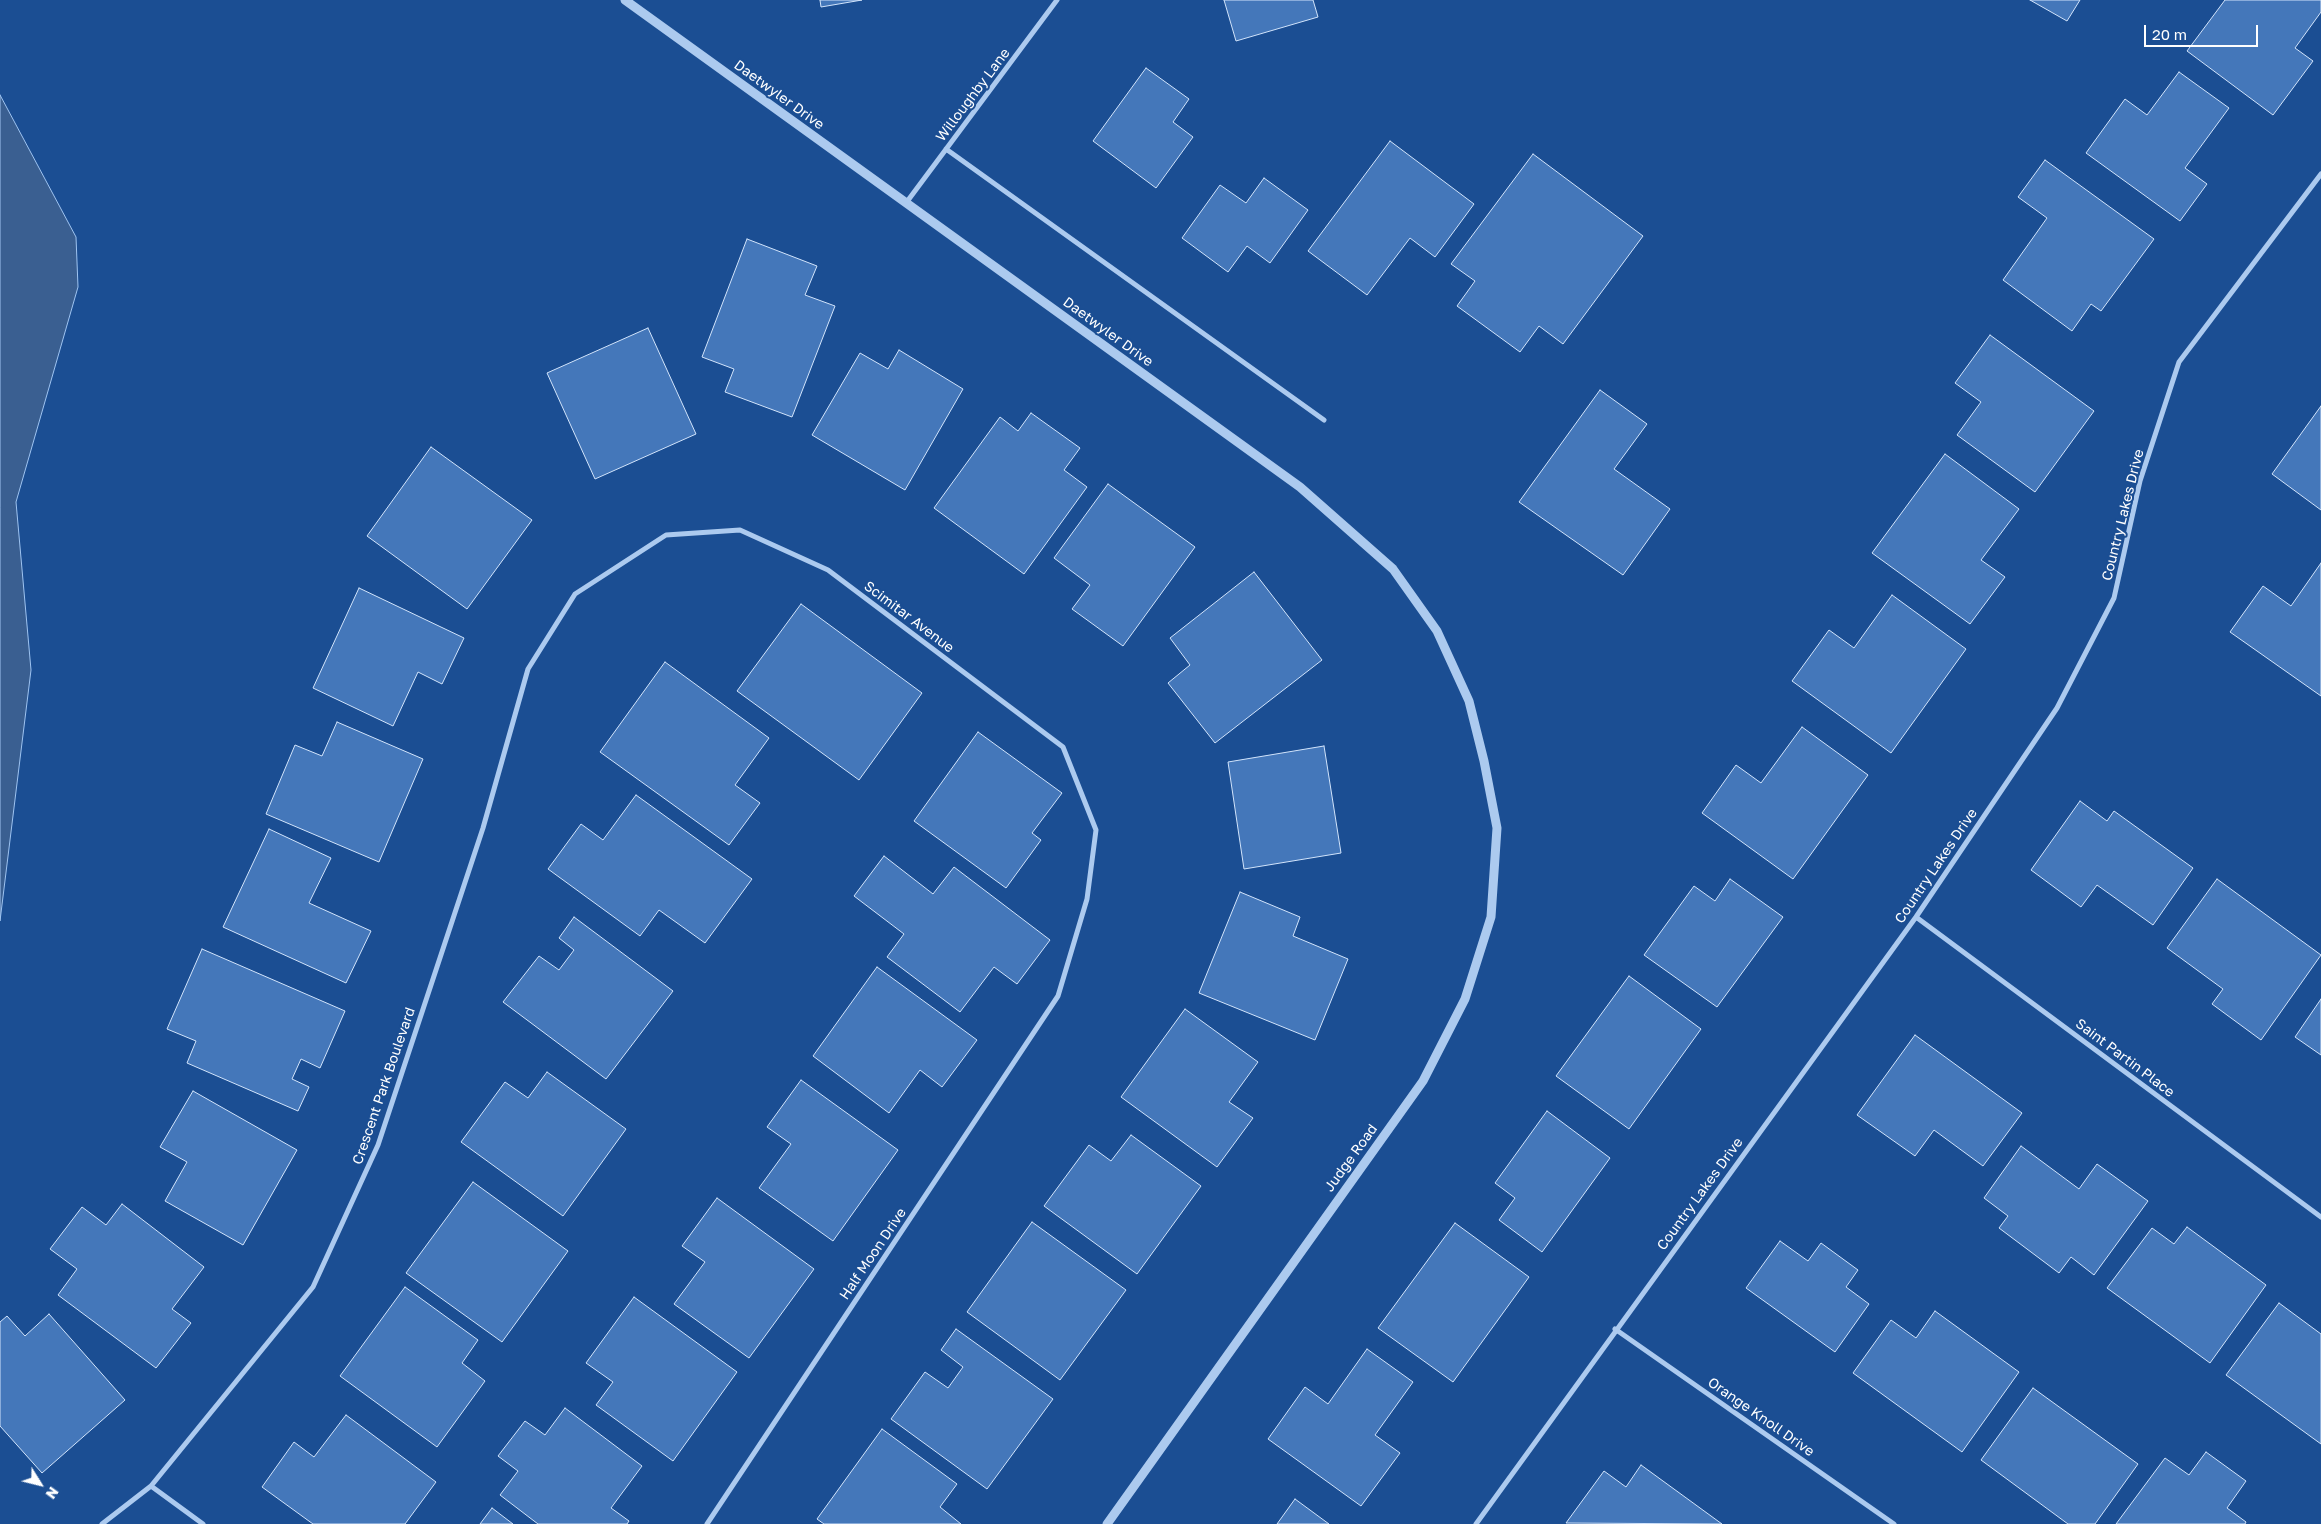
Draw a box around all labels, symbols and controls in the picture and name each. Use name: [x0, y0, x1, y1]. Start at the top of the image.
scale bar: [2146, 15, 2260, 47]
text: 20 m: [2152, 25, 2187, 43]
street label: Willoughby Lane: [932, 45, 1014, 145]
street label: Daetwyler Drive: [731, 57, 827, 133]
street label: Daetwyler Drive: [1060, 294, 1156, 370]
street label: Country Lakes Drive: [2099, 447, 2147, 583]
street label: Scimitar Avenue: [861, 578, 957, 656]
street label: Country Lakes Drive: [1891, 805, 1981, 927]
street label: Crescent Park Boulevard: [349, 1005, 419, 1167]
street label: Saint Partin Place: [2072, 1015, 2178, 1101]
street label: Judge Road: [1321, 1121, 1381, 1195]
street label: Country Lakes Drive: [1654, 1134, 1746, 1254]
street label: Half Moon Drive: [836, 1205, 910, 1303]
street label: Orange Knoll Drive: [1704, 1374, 1818, 1460]
north arrow: [15, 1459, 65, 1509]
text: N: [43, 1484, 63, 1502]

